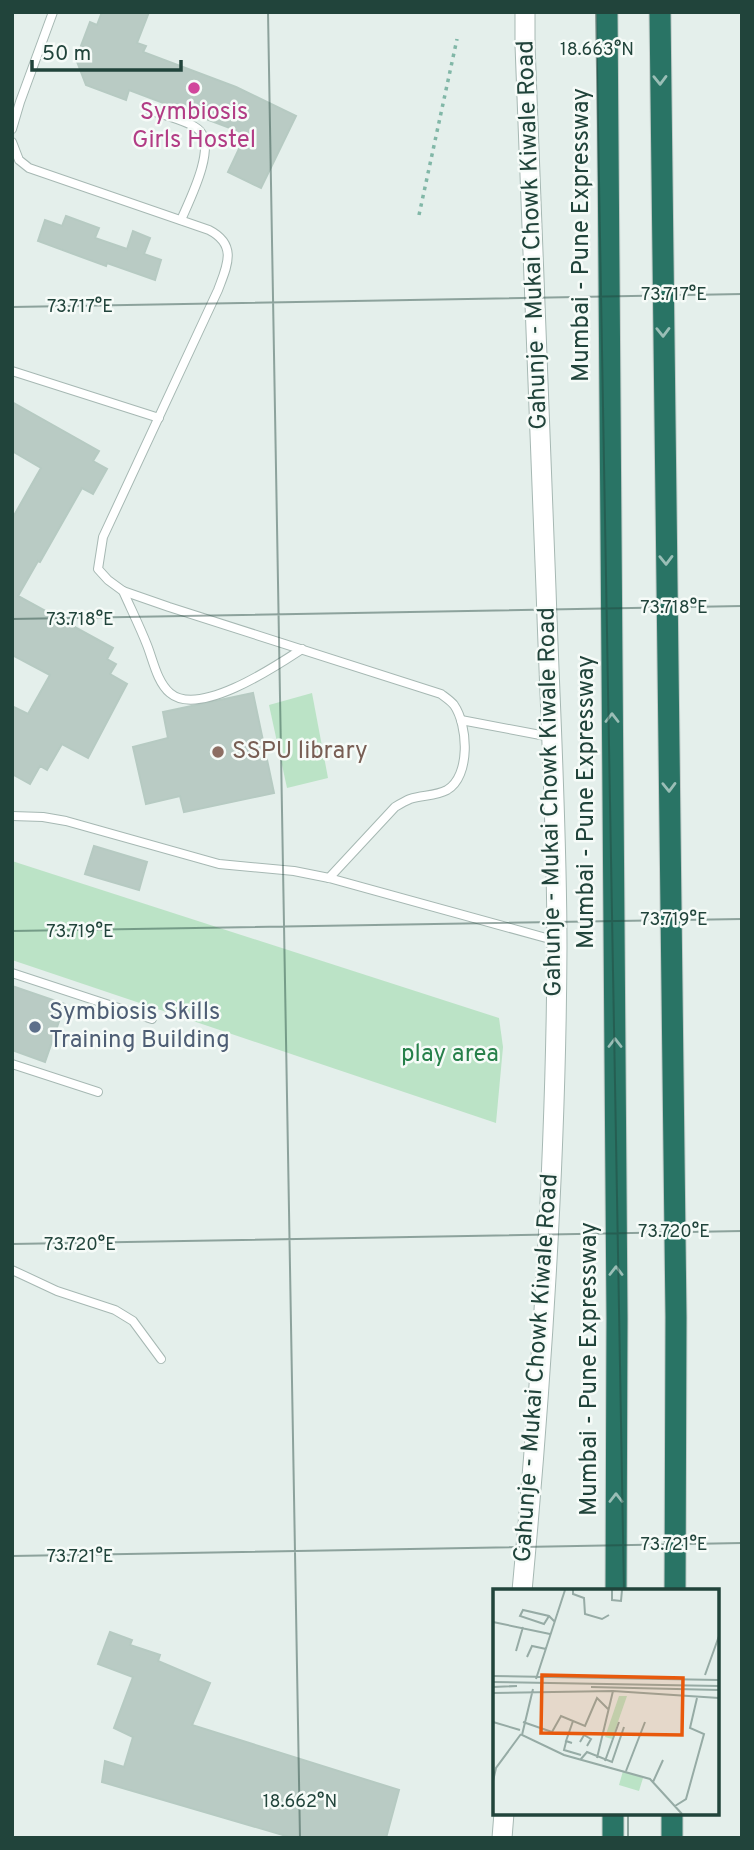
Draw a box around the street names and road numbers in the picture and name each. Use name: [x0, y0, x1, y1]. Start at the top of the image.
street label: Gahunje - Mukai Chowk Kiwale Road: [511, 40, 555, 430]
street label: Mumbai - Pune Expressway: [567, 88, 597, 382]
street label: Gahunje - Mukai Chowk Kiwale Road: [533, 607, 569, 997]
street label: Mumbai - Pune Expressway: [572, 655, 602, 949]
street label: Gahunje - Mukai Chowk Kiwale Road: [508, 1173, 566, 1563]
street label: Mumbai - Pune Expressway: [575, 1222, 605, 1516]

